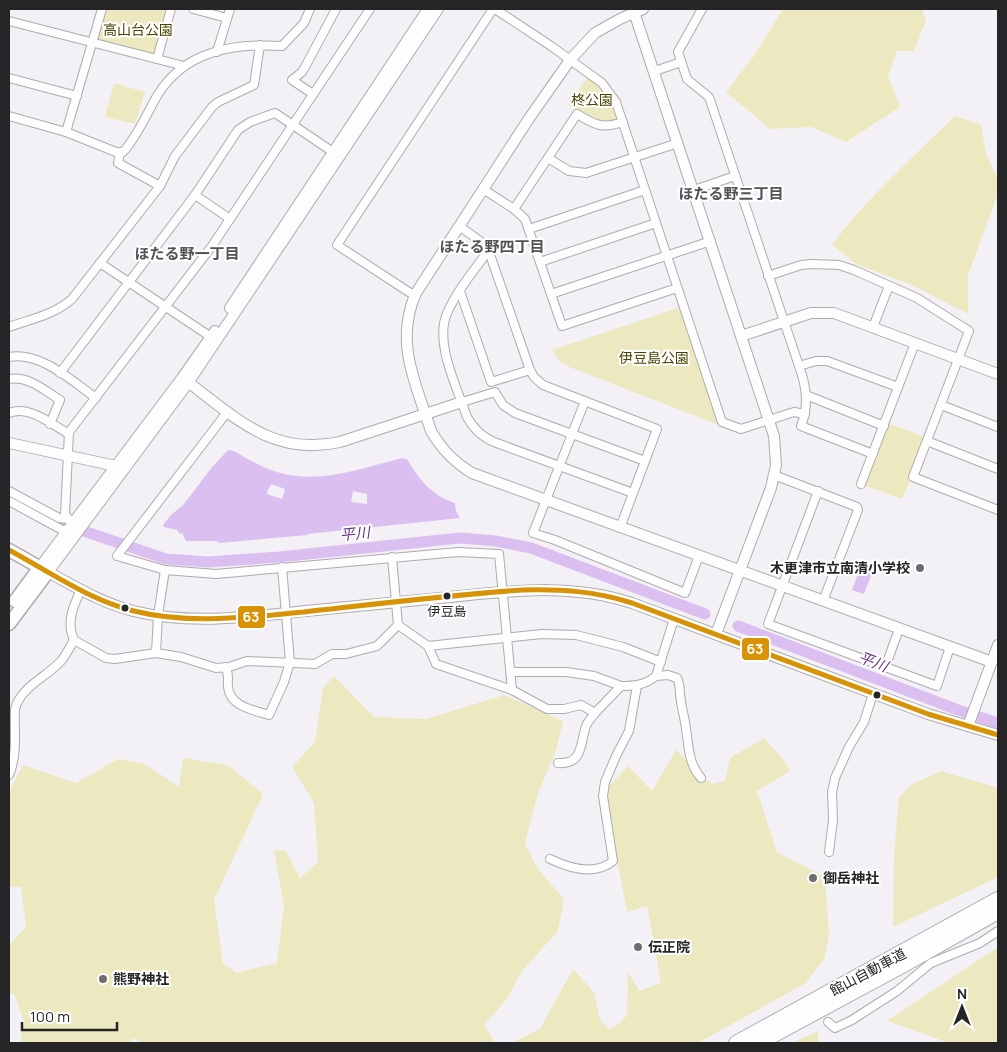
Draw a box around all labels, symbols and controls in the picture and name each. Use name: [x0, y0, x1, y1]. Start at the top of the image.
park label: 高山台公園: [103, 20, 173, 39]
park label: 柊公園: [571, 90, 613, 109]
district label: ほたる野三丁目: [678, 183, 784, 204]
district label: ほたる野四丁目: [439, 236, 545, 257]
district label: ほたる野一丁目: [134, 243, 240, 264]
park label: 伊豆島公園: [619, 348, 689, 367]
water label: 平川: [339, 521, 373, 546]
place label: 木更津市立南清小学校: [770, 558, 910, 577]
marker: 木更津市立南清小学校: [914, 562, 926, 574]
marker: 伊豆島: [442, 591, 452, 601]
place label: 伊豆島: [427, 602, 467, 620]
unlabelled marker: [120, 603, 130, 613]
line badge: 63: [237, 605, 266, 629]
text: 63: [243, 607, 259, 626]
line badge: 63: [741, 637, 770, 661]
text: 63: [747, 639, 763, 658]
water label: 平川: [855, 646, 893, 677]
unlabelled marker: [872, 690, 882, 700]
place label: 御岳神社: [823, 868, 879, 887]
marker: 御岳神社: [807, 872, 819, 884]
place label: 伝正院: [648, 937, 690, 956]
marker: 伝正院: [632, 941, 644, 953]
street label: 館山自動車道: [826, 943, 909, 1000]
place label: 熊野神社: [113, 969, 169, 988]
marker: 熊野神社: [97, 973, 109, 985]
north arrow: [937, 982, 987, 1032]
text: N: [957, 984, 967, 1003]
scale bar: [22, 1000, 118, 1032]
text: 100 m: [30, 1006, 70, 1027]

